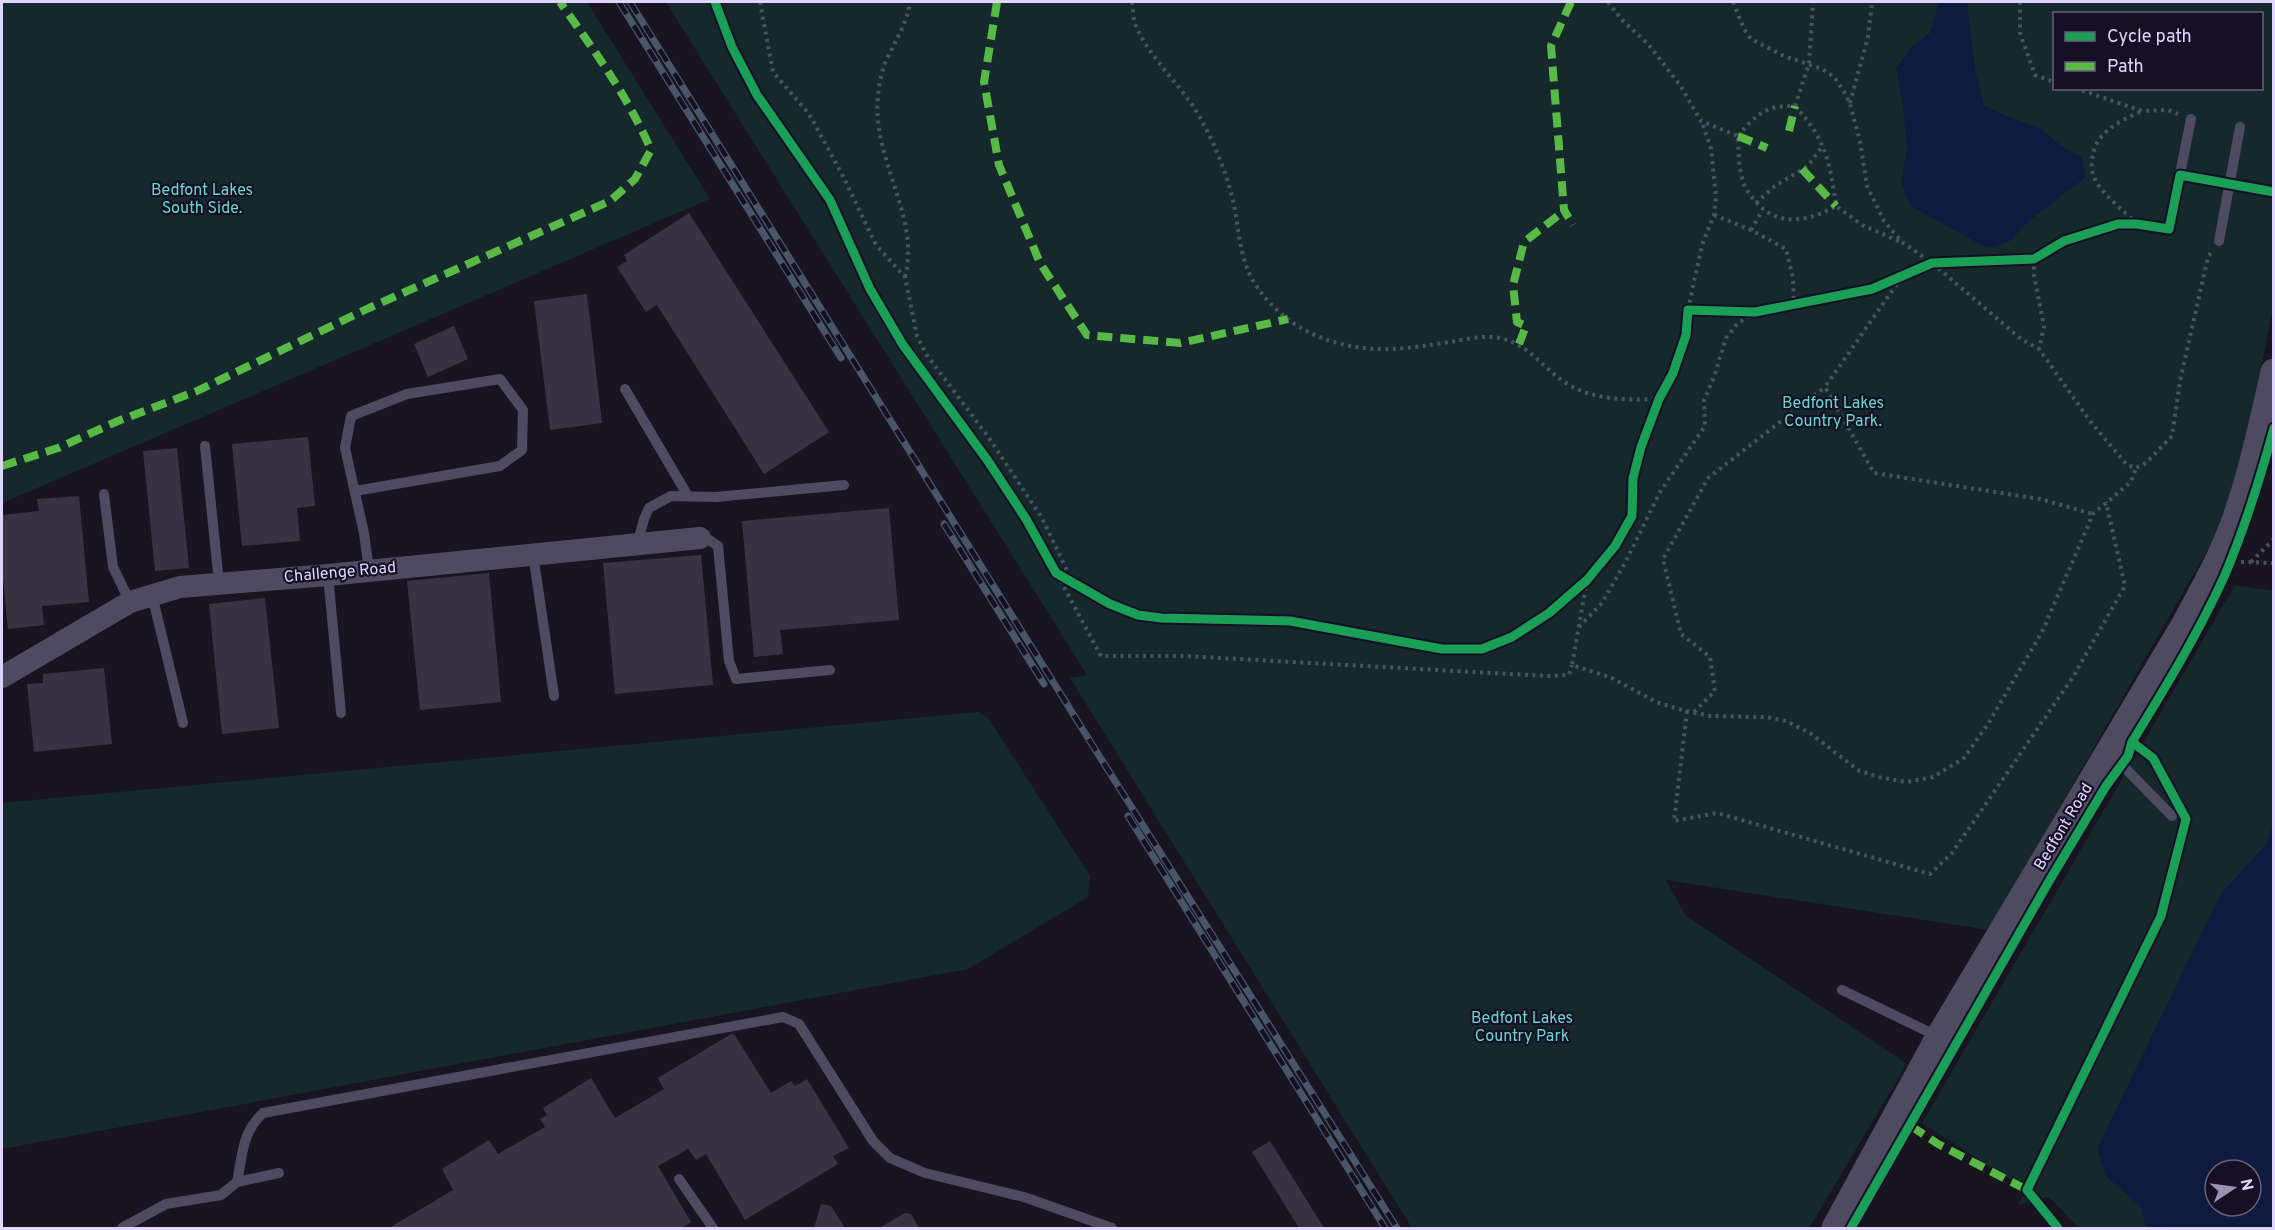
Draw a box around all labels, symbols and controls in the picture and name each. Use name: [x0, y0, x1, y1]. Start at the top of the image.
legend: [2053, 12, 2263, 90]
text: Cycle path: [2107, 26, 2192, 49]
text: Path: [2107, 56, 2144, 79]
park label: Bedfont Lakes South Side.: [151, 181, 253, 219]
park label: Bedfont Lakes Country Park.: [1782, 394, 1884, 432]
street label: Challenge Road: [283, 558, 397, 588]
street label: Bedfont Road: [2030, 780, 2098, 874]
park label: Bedfont Lakes Country Park: [1471, 1009, 1573, 1047]
north arrow: [2203, 1158, 2263, 1218]
text: N: [2235, 1177, 2257, 1193]

